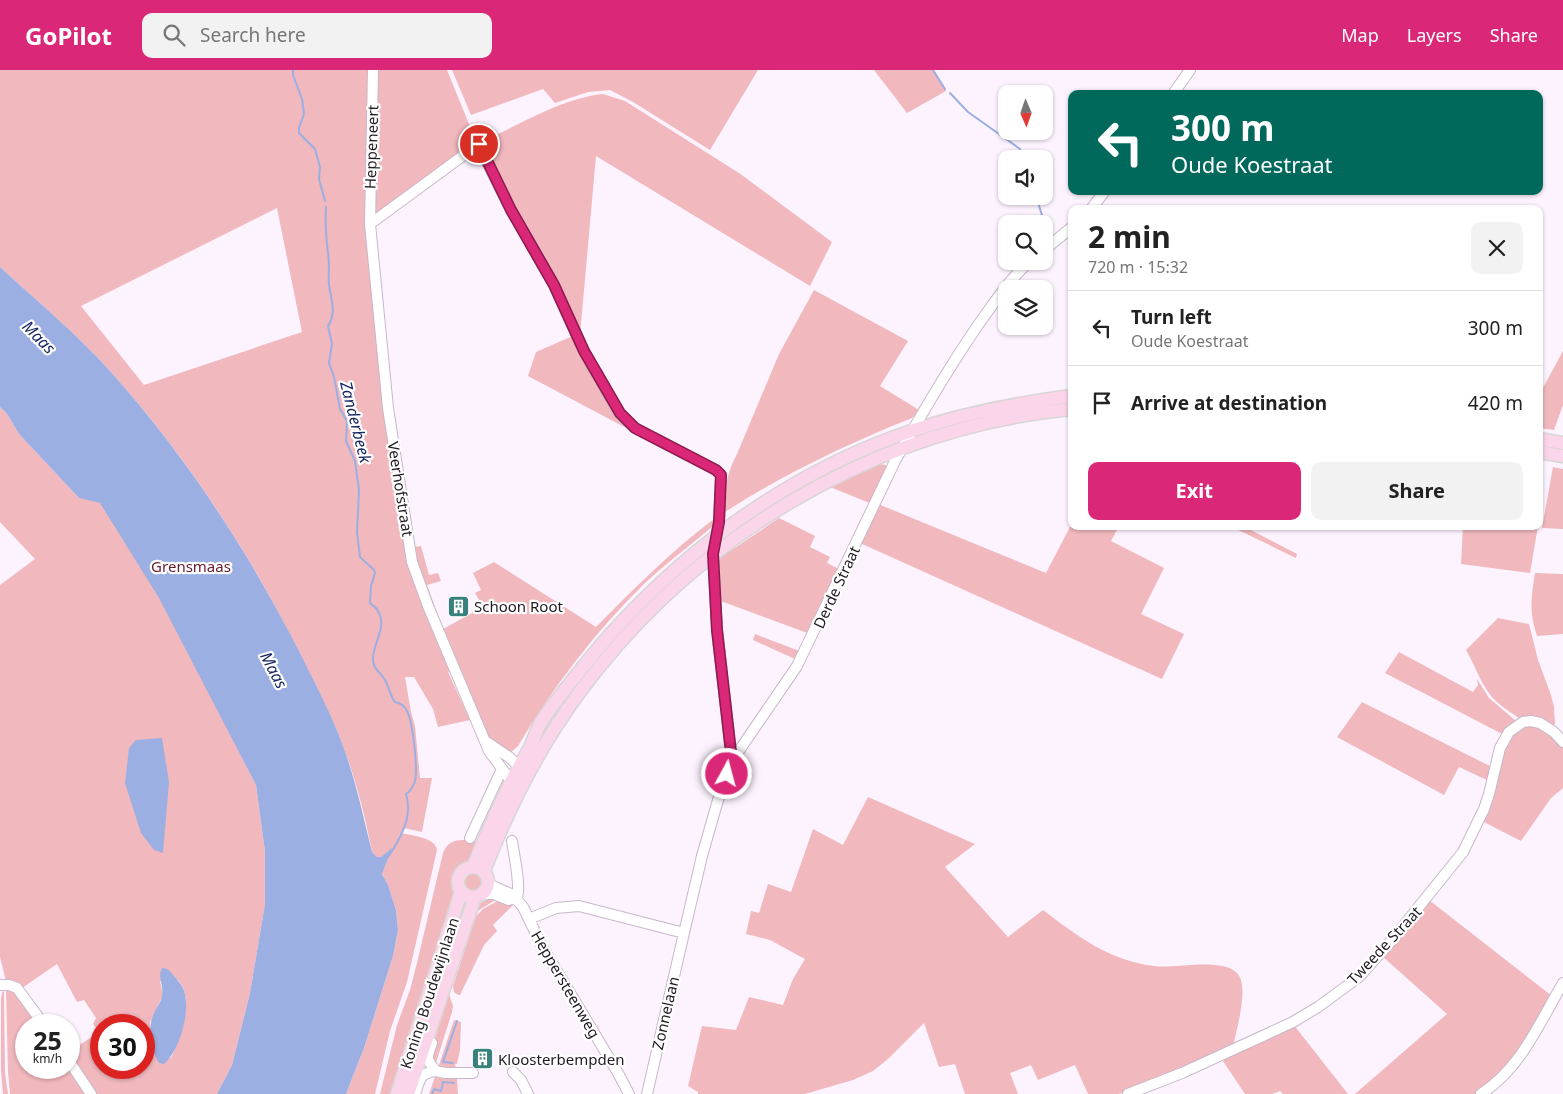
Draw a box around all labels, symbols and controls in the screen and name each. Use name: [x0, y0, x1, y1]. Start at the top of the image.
search box: [142, 13, 492, 58]
text: GoPilot: [25, 19, 112, 52]
icon: search: [160, 21, 188, 49]
text: Search here: [200, 22, 306, 48]
text: Map: [1341, 23, 1379, 47]
text: Layers: [1407, 23, 1462, 47]
text: Share: [1490, 23, 1538, 47]
north arrow: [998, 85, 1052, 140]
map controls: [998, 85, 1053, 335]
street label: Heppeneert: [360, 104, 382, 189]
text: 300 m: [1171, 104, 1274, 151]
icon: left: [1088, 110, 1153, 175]
pin: [458, 123, 500, 165]
icon: arrive: [465, 130, 493, 158]
text: Oude Koestraat: [1171, 149, 1333, 179]
button: sound: [998, 150, 1053, 205]
button: search: [998, 215, 1053, 270]
text: 2 min: [1088, 216, 1171, 257]
button: close: [1471, 222, 1523, 274]
text: 720 m · 15:32: [1088, 256, 1188, 278]
button: layers: [998, 280, 1053, 335]
text: Turn left: [1131, 304, 1212, 330]
icon: left: [1088, 314, 1116, 342]
text: 300 m: [1468, 315, 1523, 341]
water label: Maas: [18, 316, 60, 358]
text: Oude Koestraat: [1131, 330, 1248, 352]
water label: Zanderbeek: [335, 378, 377, 466]
icon: arrive: [1088, 389, 1116, 417]
text: Arrive at destination: [1131, 390, 1327, 416]
text: 420 m: [1468, 390, 1523, 416]
street label: Veerhofstraat: [384, 440, 418, 539]
button: Exit: [1088, 462, 1301, 520]
button: Share: [1311, 462, 1523, 520]
street label: Derde Straat: [808, 542, 864, 631]
park label: Grensmaas: [151, 556, 231, 576]
building icon: Schoon Root: [446, 594, 470, 618]
place label: Schoon Root: [474, 596, 564, 616]
water label: Maas: [255, 648, 293, 692]
position arrow: [700, 747, 752, 799]
street label: Tweede Straat: [1343, 901, 1426, 988]
street label: Koning Boudewijnlaan: [395, 915, 463, 1071]
street label: Heppersteenweg: [527, 927, 605, 1041]
street label: Zonnelaan: [647, 974, 683, 1052]
speed limit sign: 30: [90, 1014, 155, 1079]
text: 25: [33, 1023, 62, 1057]
building icon: Kloosterbempden: [470, 1047, 494, 1071]
place label: Kloosterbempden: [498, 1049, 624, 1069]
text: km/h: [33, 1050, 62, 1067]

